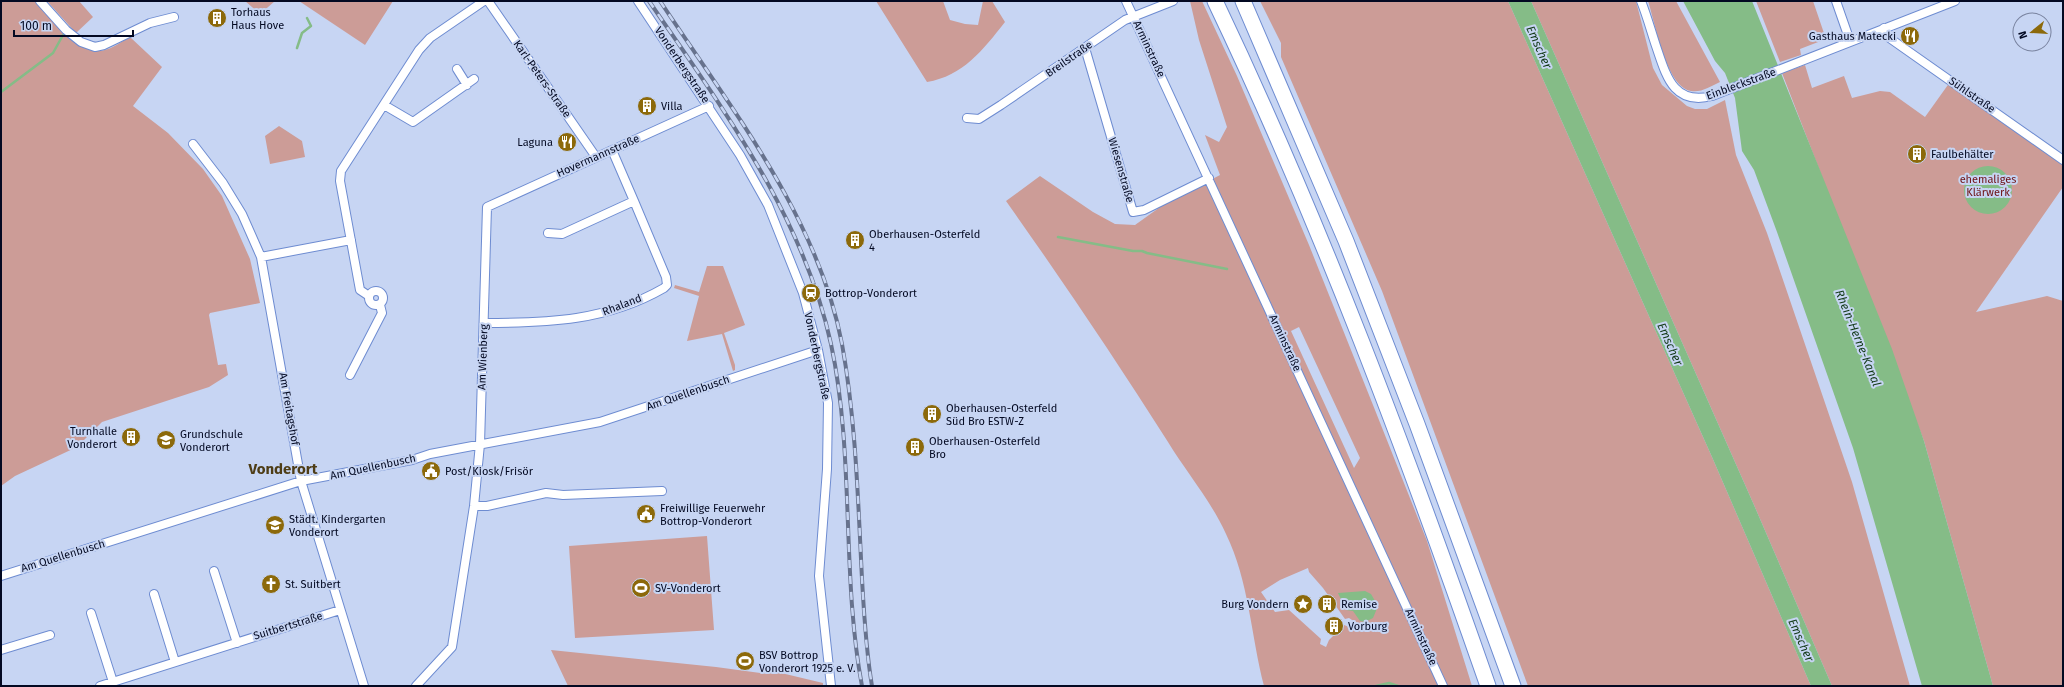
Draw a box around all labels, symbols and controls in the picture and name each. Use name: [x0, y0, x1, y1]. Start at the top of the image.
place label: Torhaus Haus Hove: [231, 6, 284, 32]
building icon: Torhaus Haus Hove: [206, 7, 228, 29]
scale bar: [14, 12, 133, 38]
north arrow: [2012, 12, 2052, 52]
text: 100 m: [20, 19, 52, 33]
street label: Arminstraße: [1130, 19, 1168, 79]
water label: Emscher: [1523, 23, 1555, 71]
street label: Vonderbergstraße: [652, 24, 712, 106]
restaurant icon: Gasthaus Matecki: [1899, 25, 1921, 47]
text: N: [2016, 29, 2030, 40]
place label: Gasthaus Matecki: [1809, 30, 1896, 43]
street label: Karl-Peters-Straße: [510, 38, 574, 120]
street label: Breilstraße: [1043, 38, 1095, 80]
street label: Einbleckstraße: [1704, 65, 1778, 103]
street label: Sühlstraße: [1946, 74, 1998, 116]
building icon: Villa: [636, 95, 658, 117]
place label: Villa: [661, 100, 683, 113]
restaurant icon: Laguna: [556, 131, 578, 153]
street label: Hovermannstraße: [555, 132, 641, 180]
place label: Laguna: [517, 136, 553, 149]
street label: Wiesenstraße: [1105, 136, 1137, 204]
building icon: Faulbehälter: [1906, 143, 1928, 165]
place label: Faulbehälter: [1931, 148, 1994, 161]
park label: ehemaliges Klärwerk: [1960, 173, 2016, 199]
place label: Oberhausen-Osterfeld 4: [869, 228, 980, 254]
building icon: Oberhausen-Osterfeld 4: [844, 229, 866, 251]
station icon: Bottrop-Vonderort: [800, 282, 822, 304]
place label: Bottrop-Vonderort: [825, 287, 917, 300]
water label: Rhein-Herne-Kanal: [1832, 288, 1884, 388]
street label: Rhaland: [600, 292, 644, 318]
street label: Vonderbergstraße: [801, 311, 833, 401]
street label: Arminstraße: [1266, 313, 1304, 373]
water label: Emscher: [1654, 320, 1686, 368]
street label: Am Wienberg: [475, 324, 491, 390]
street label: Am Freitagshof: [276, 372, 302, 448]
street label: Am Quellenbusch: [645, 373, 731, 413]
place label: Oberhausen-Osterfeld Süd Bro ESTW-Z: [946, 402, 1057, 428]
building icon: Oberhausen-Osterfeld Süd Bro ESTW-Z: [921, 403, 943, 425]
place label: Turnhalle Vonderort: [67, 425, 117, 451]
building icon: Turnhalle Vonderort: [120, 426, 142, 448]
place label: Grundschule Vonderort: [180, 428, 243, 454]
school or university icon: Grundschule Vonderort: [155, 429, 177, 451]
place label: Oberhausen-Osterfeld Bro: [929, 435, 1040, 461]
building icon: Oberhausen-Osterfeld Bro: [904, 436, 926, 458]
street label: Am Quellenbusch: [329, 452, 417, 482]
district label: Vonderort: [247, 460, 318, 478]
public building icon: Post/Kiosk/Frisör: [420, 460, 442, 482]
place label: Post/Kiosk/Frisör: [445, 465, 534, 478]
place label: Freiwillige Feuerwehr Bottrop-Vonderort: [660, 502, 766, 528]
public building icon: Freiwillige Feuerwehr Bottrop-Vonderort: [635, 503, 657, 525]
place label: Städt. Kindergarten Vonderort: [289, 513, 386, 539]
school or university icon: Städt. Kindergarten Vonderort: [264, 514, 286, 536]
street label: Am Quellenbusch: [19, 537, 107, 575]
church icon: St. Suitbert: [260, 573, 282, 595]
sports icon: SV-Vonderort: [630, 577, 652, 599]
place label: St. Suitbert: [285, 578, 341, 591]
place label: SV-Vonderort: [655, 582, 721, 595]
place icon: Burg Vondern: [1292, 593, 1314, 615]
building icon: Remise: [1316, 593, 1338, 615]
place label: Burg Vondern: [1221, 598, 1289, 611]
place label: Remise: [1341, 598, 1377, 611]
street label: Arminstraße: [1402, 607, 1440, 667]
street label: Suitbertstraße: [252, 609, 324, 643]
building icon: Vorburg: [1323, 615, 1345, 637]
water label: Emscher: [1785, 616, 1817, 664]
place label: Vorburg: [1348, 620, 1388, 633]
place label: BSV Bottrop Vonderort 1925 e. V.: [759, 649, 856, 675]
sports icon: BSV Bottrop Vonderort 1925 e. V.: [734, 650, 756, 672]

